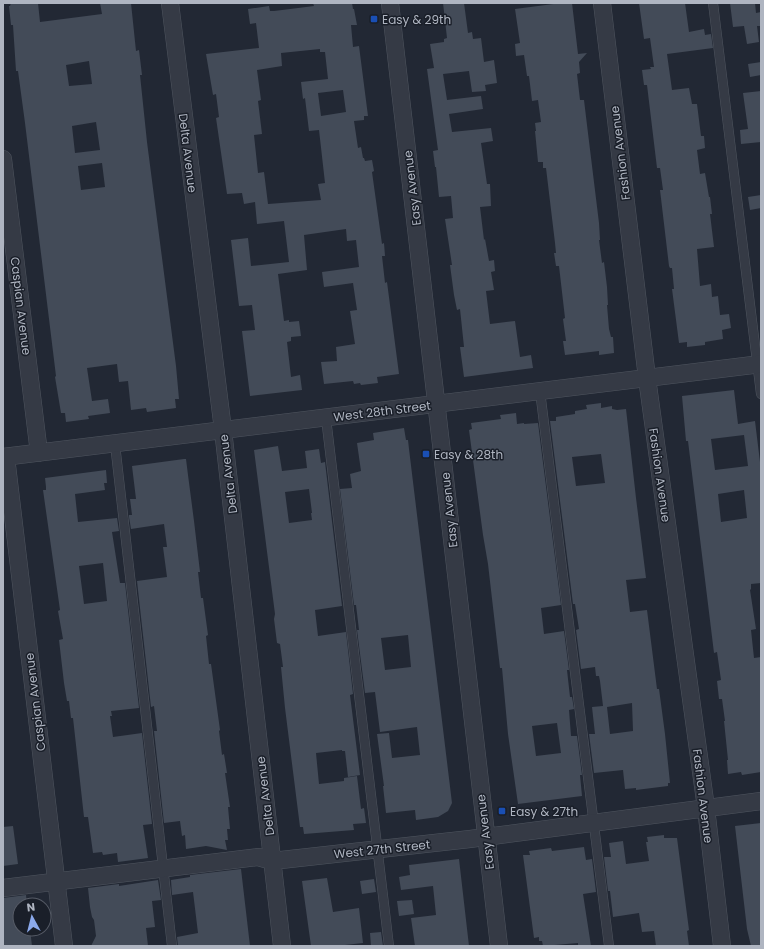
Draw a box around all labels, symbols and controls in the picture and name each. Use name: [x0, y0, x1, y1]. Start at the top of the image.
place label: Easy & 29th: [382, 11, 451, 28]
marker: Easy & 29th: [369, 14, 379, 24]
street label: Fashion Avenue: [606, 105, 634, 201]
street label: Delta Avenue: [175, 112, 201, 194]
street label: Easy Avenue: [399, 149, 425, 227]
street label: Caspian Avenue: [7, 256, 35, 356]
street label: West 28th Street: [332, 397, 432, 425]
street label: Fashion Avenue: [645, 427, 675, 523]
street label: Delta Avenue: [215, 433, 241, 515]
place label: Easy & 28th: [434, 446, 503, 463]
marker: Easy & 28th: [421, 449, 431, 459]
street label: Easy Avenue: [437, 472, 461, 548]
street label: Caspian Avenue: [21, 652, 49, 752]
street label: Fashion Avenue: [689, 748, 717, 844]
street label: Delta Avenue: [252, 755, 278, 837]
street label: Easy Avenue: [472, 793, 498, 871]
place label: Easy & 27th: [510, 803, 578, 820]
marker: Easy & 27th: [497, 806, 507, 816]
street label: West 27th Street: [333, 835, 431, 863]
north arrow: [12, 897, 52, 937]
text: N: [26, 899, 36, 916]

